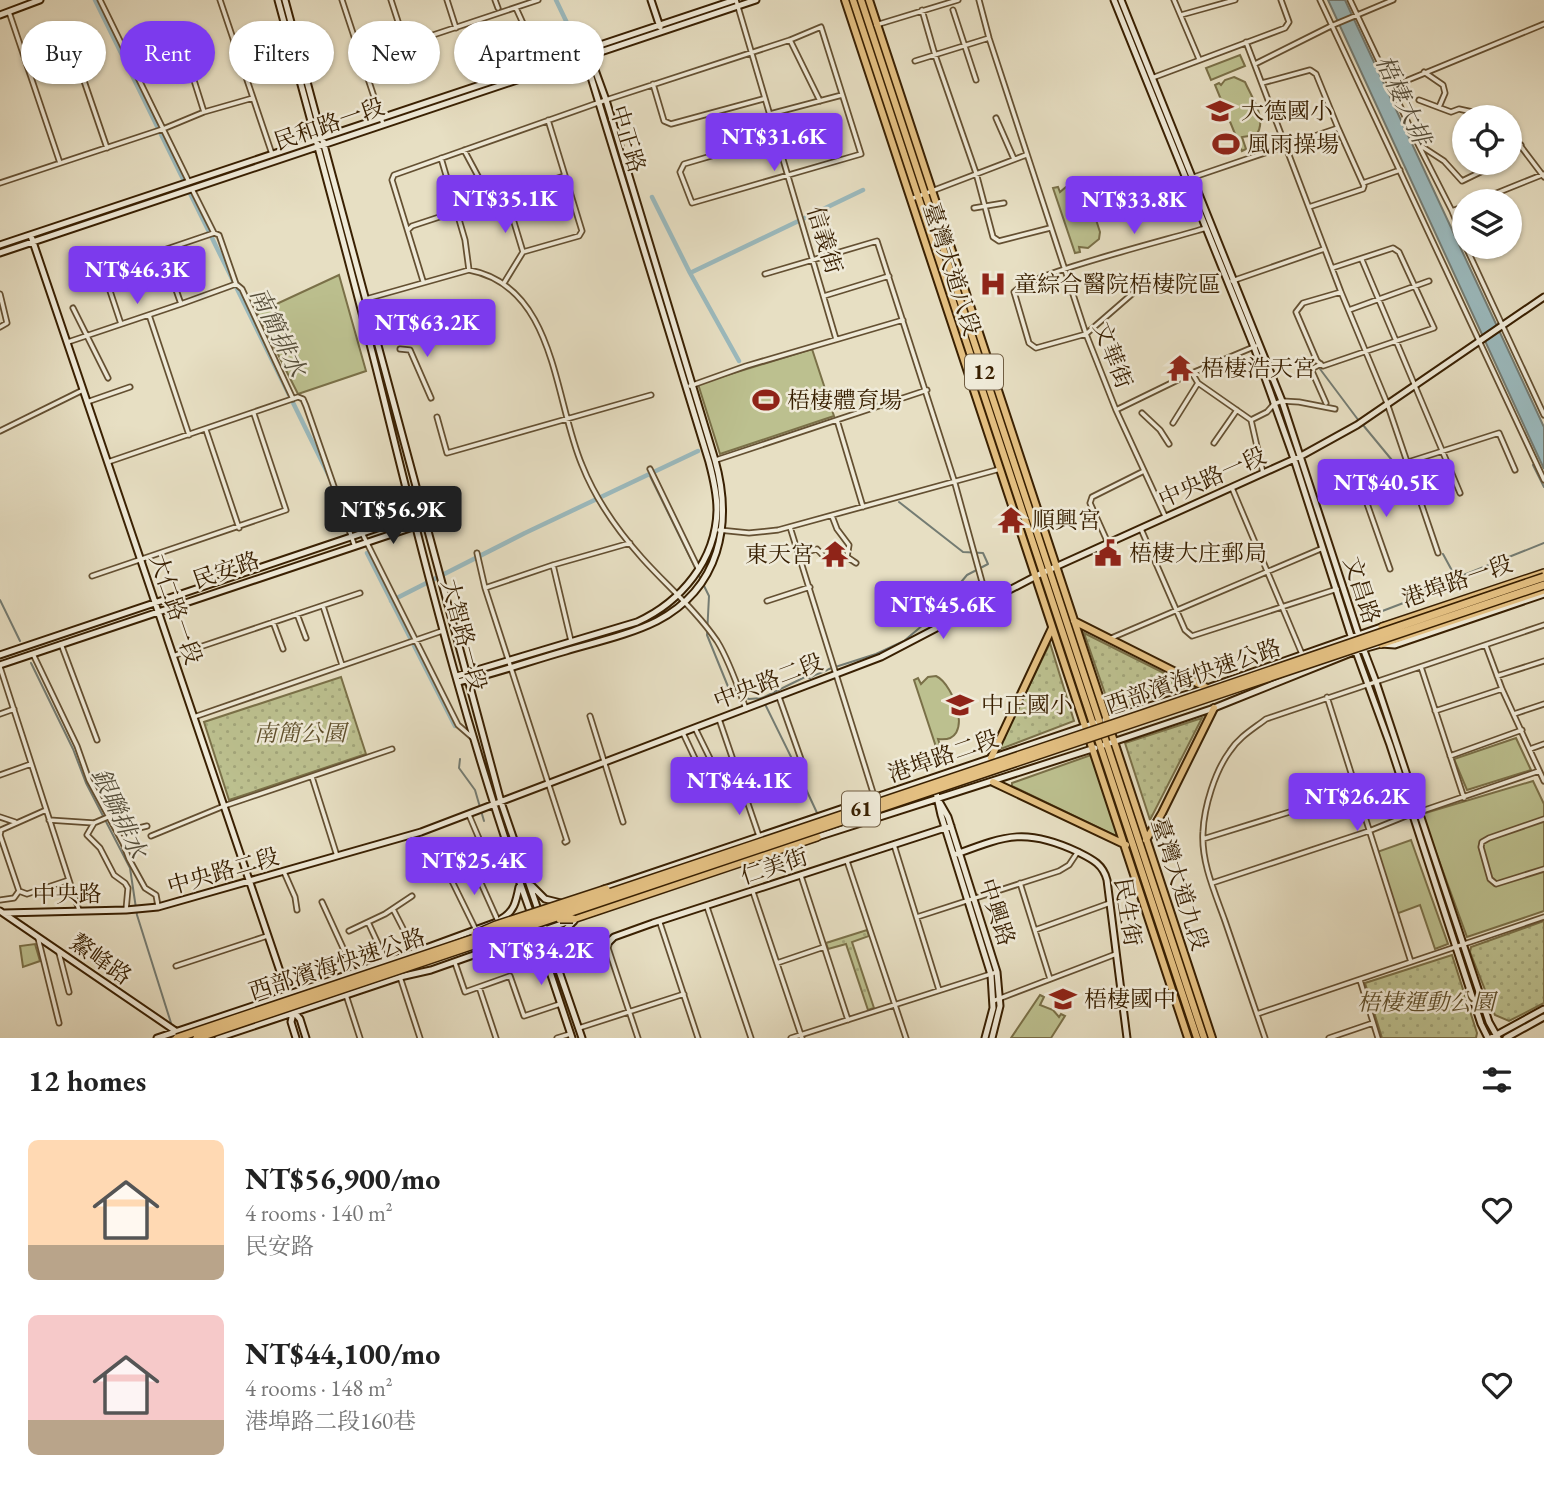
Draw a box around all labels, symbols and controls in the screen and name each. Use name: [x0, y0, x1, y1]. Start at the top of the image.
chip: Buy: [21, 21, 106, 84]
chip: Rent: [120, 21, 215, 84]
chip: Filters: [229, 21, 334, 84]
chip: New: [348, 21, 440, 84]
chip: Apartment: [454, 21, 604, 84]
water label: 梧棲大排: [1369, 50, 1439, 153]
street label: 民和路一段: [270, 91, 388, 157]
school or university icon: 大德國小: [1205, 96, 1235, 126]
place label: 大德國小: [1241, 96, 1333, 126]
street label: 中正路: [604, 102, 652, 176]
map controls: [1452, 105, 1522, 259]
button: locate: [1452, 105, 1522, 175]
pin: NT$31.6K: [702, 114, 846, 173]
text: NT$31.6K: [722, 121, 826, 151]
sports icon: 風雨操場: [1211, 129, 1241, 159]
place label: 風雨操場: [1247, 129, 1339, 159]
pin: NT$35.1K: [433, 176, 577, 235]
pin: NT$33.8K: [1062, 176, 1206, 236]
text: NT$35.1K: [453, 183, 557, 213]
text: NT$33.8K: [1082, 184, 1186, 214]
button: layers: [1452, 189, 1522, 259]
street label: 臺灣大道八段: [916, 199, 988, 339]
street label: 信義街: [801, 203, 849, 277]
pin: NT$46.3K: [65, 246, 209, 306]
text: NT$46.3K: [85, 254, 189, 284]
hospital icon: 童綜合醫院梧棲院區: [978, 269, 1008, 299]
place label: 童綜合醫院梧棲院區: [1014, 269, 1221, 299]
water label: 南簡排水: [243, 282, 314, 384]
pin: NT$63.2K: [355, 300, 499, 359]
text: NT$63.2K: [375, 307, 479, 337]
street label: 文華街: [1087, 317, 1139, 393]
temple icon: 梧棲浩天宮: [1165, 353, 1195, 383]
place label: 梧棲浩天宮: [1201, 353, 1316, 383]
road number: 12: [965, 354, 1003, 390]
sports icon: 梧棲體育場: [751, 385, 781, 415]
place label: 梧棲體育場: [787, 385, 902, 415]
street label: 中央路一段: [1153, 440, 1271, 514]
pin: NT$40.5K: [1314, 460, 1458, 519]
text: NT$40.5K: [1334, 467, 1438, 497]
pin: NT$56.9K: [321, 486, 465, 546]
text: NT$56.9K: [341, 494, 445, 524]
temple icon: 順興宮: [996, 505, 1026, 535]
place label: 順興宮: [1032, 505, 1101, 535]
public building icon: 梧棲大庄郵局: [1093, 538, 1123, 568]
place label: 梧棲大庄郵局: [1129, 538, 1267, 568]
place label: 東天宮: [745, 539, 814, 569]
temple icon: 東天宮: [820, 539, 850, 569]
street label: 民安路: [188, 545, 264, 595]
street label: 港埠路一段: [1398, 548, 1516, 614]
street label: 大仁路一段: [143, 550, 209, 668]
street label: 文昌路: [1337, 553, 1387, 627]
street label: 大智路一段: [435, 576, 493, 694]
pin: NT$45.6K: [871, 582, 1015, 641]
text: NT$45.6K: [891, 589, 995, 619]
street label: 西部濱海快速公路: [1101, 632, 1285, 720]
street label: 中央路二段: [709, 646, 827, 716]
school or university icon: 中正國小: [945, 690, 975, 720]
place label: 中正國小: [981, 690, 1073, 720]
park label: 南簡公園: [254, 718, 350, 748]
street label: 港埠路二段: [884, 723, 1002, 789]
pin: NT$44.1K: [667, 758, 811, 817]
water label: 銀聯排水: [85, 763, 155, 865]
text: NT$44.1K: [687, 765, 791, 795]
pin: NT$26.2K: [1285, 774, 1429, 833]
text: NT$26.2K: [1305, 781, 1409, 811]
road number: 61: [842, 792, 880, 826]
street label: 臺灣大道九段: [1144, 814, 1216, 954]
pin: NT$25.4K: [402, 838, 546, 897]
street label: 中央路二段: [164, 841, 282, 901]
street label: 仁美街: [737, 841, 811, 891]
text: NT$25.4K: [422, 845, 526, 875]
street label: 中興路: [972, 875, 1022, 949]
street label: 民生街: [1108, 876, 1148, 948]
street label: 中央路: [32, 878, 102, 910]
street label: 西部濱海快速公路: [245, 921, 429, 1007]
street label: 鰲峰路: [64, 927, 138, 991]
pin: NT$34.2K: [469, 928, 613, 987]
text: NT$34.2K: [489, 935, 593, 965]
school or university icon: 梧棲國中: [1048, 984, 1078, 1014]
place label: 梧棲國中: [1084, 984, 1176, 1014]
park label: 梧棲運動公園: [1357, 987, 1499, 1017]
text: 12 homes: [28, 1061, 146, 1100]
icon: filters: [1478, 1061, 1516, 1099]
text: NT$56,900/mo: [245, 1159, 440, 1198]
icon: home: [84, 1168, 168, 1252]
icon: heart: [1478, 1191, 1516, 1229]
text: 4 rooms · 140 m²: [245, 1198, 393, 1228]
text: 民安路: [245, 1231, 314, 1261]
text: NT$44,100/mo: [245, 1334, 440, 1373]
icon: home: [84, 1343, 168, 1427]
icon: heart: [1478, 1366, 1516, 1404]
text: 4 rooms · 148 m²: [245, 1373, 393, 1403]
text: 港埠路二段160巷: [245, 1406, 416, 1436]

